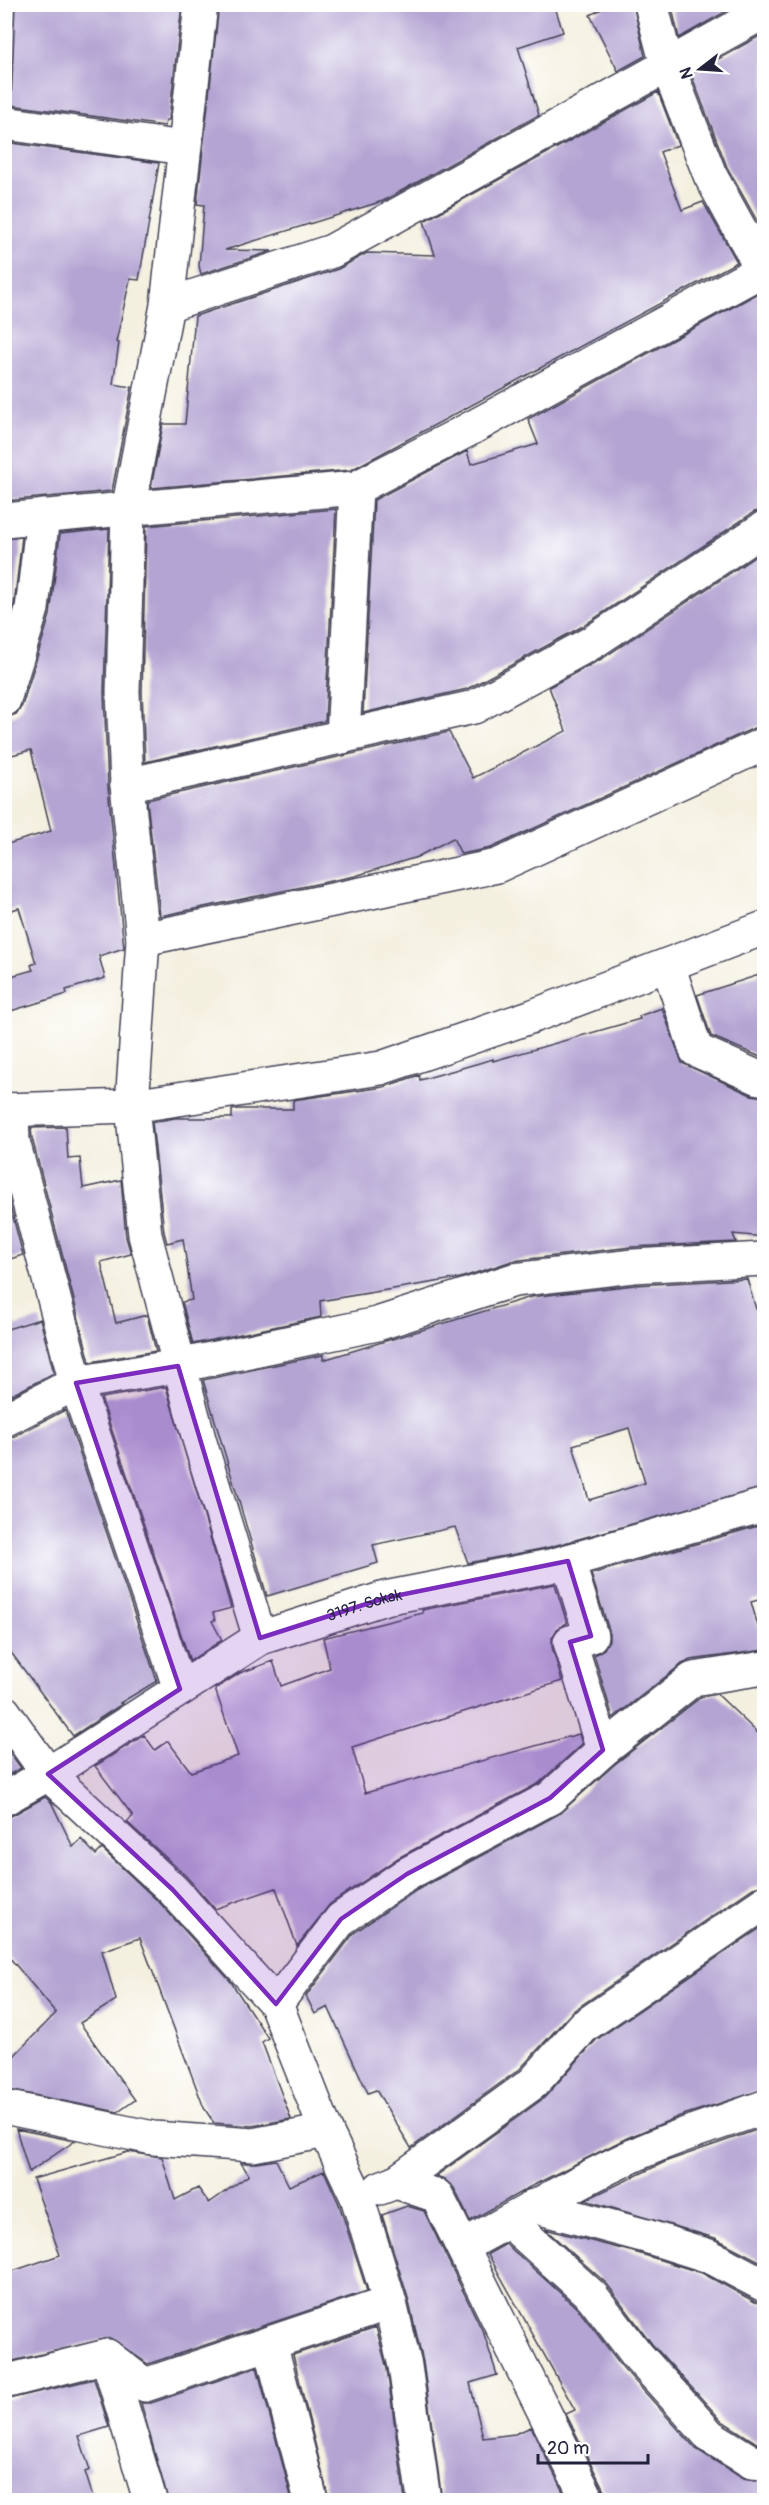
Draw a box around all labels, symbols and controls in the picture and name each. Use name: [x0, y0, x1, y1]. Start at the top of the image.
north arrow: [670, 39, 730, 99]
text: N: [675, 65, 698, 81]
street label: 3197. Sokak: [324, 1585, 404, 1626]
scale bar: [538, 2427, 648, 2465]
text: 20 m: [547, 2437, 589, 2460]

